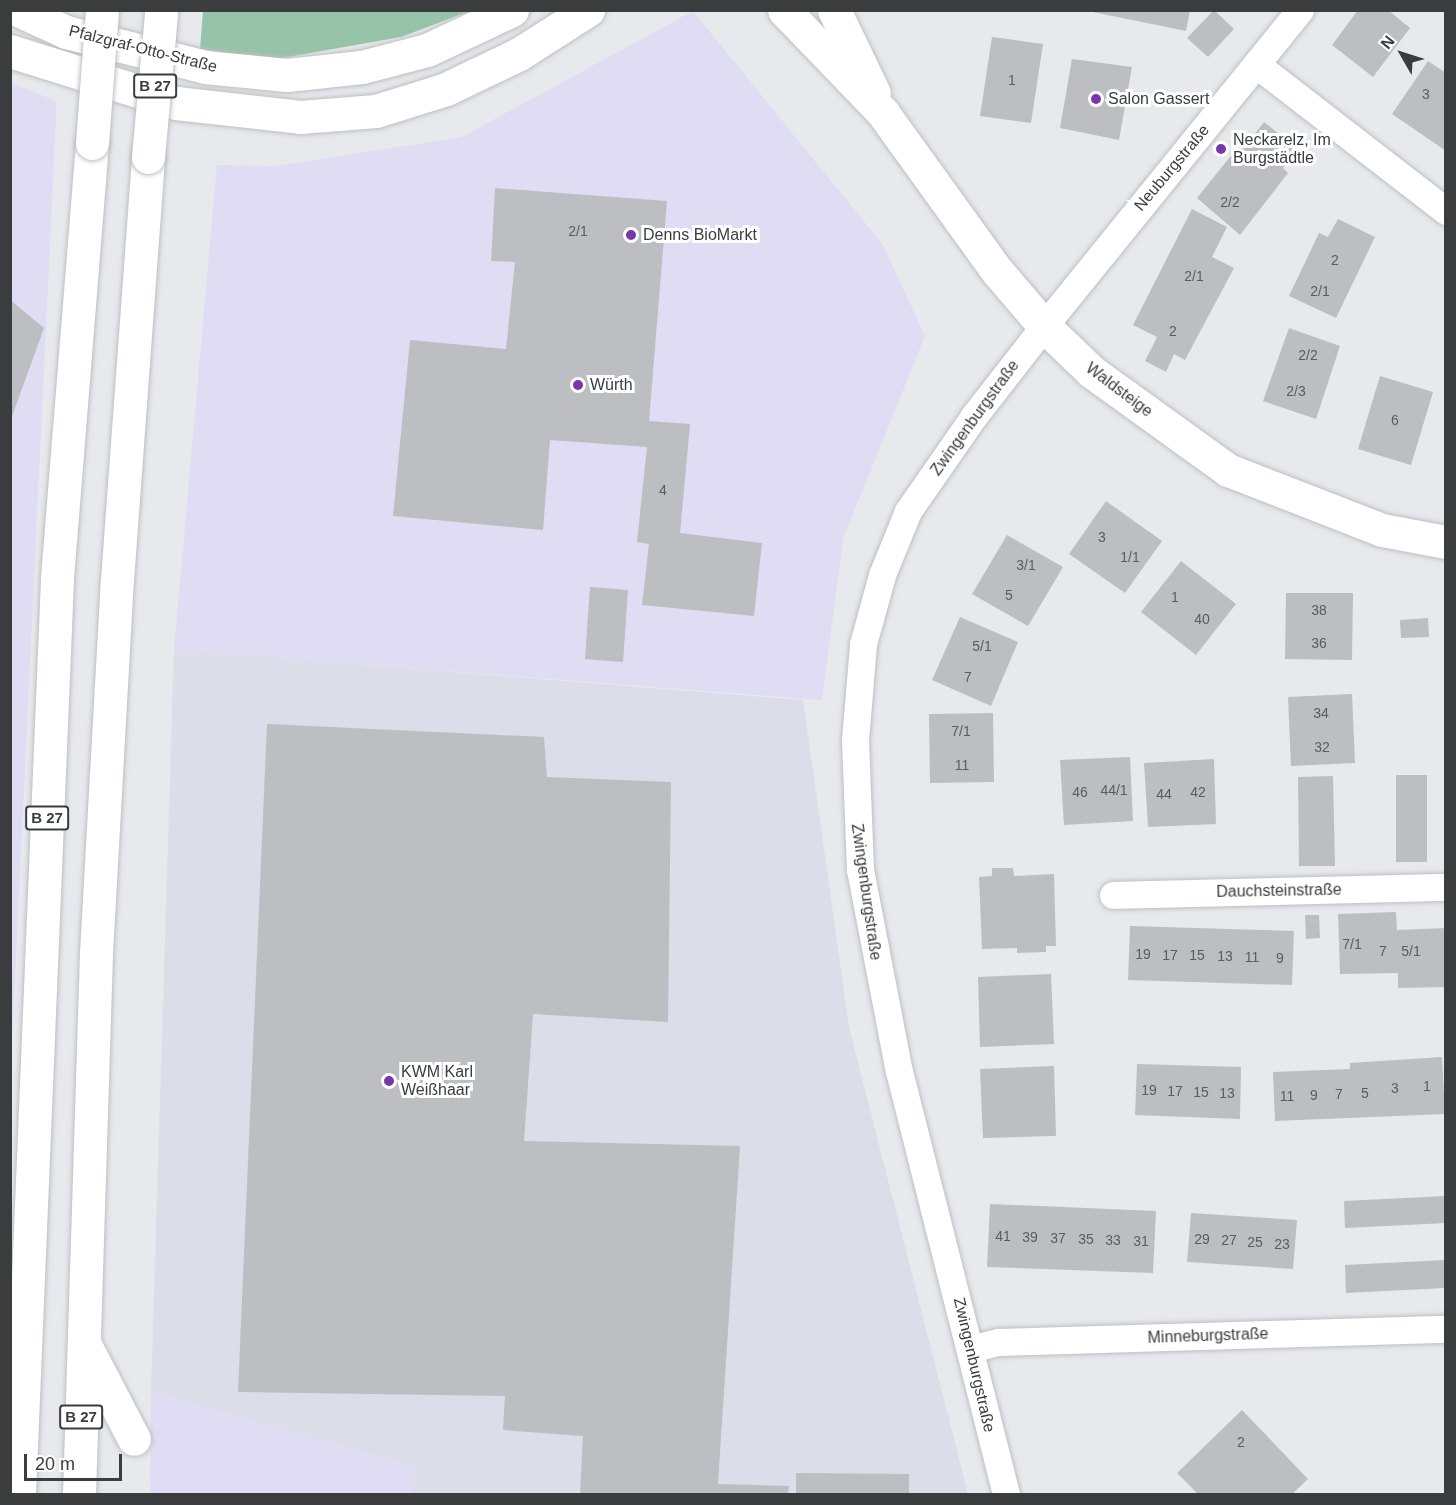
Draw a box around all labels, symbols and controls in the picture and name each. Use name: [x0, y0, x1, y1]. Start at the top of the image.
street label: Pfalzgraf-Otto-Straße: [67, 21, 219, 77]
north arrow: [1372, 24, 1432, 84]
text: N: [1377, 33, 1398, 52]
house number: 1: [1008, 72, 1016, 88]
road number: B 27: [132, 74, 178, 98]
house number: 3: [1422, 86, 1430, 102]
place label: Salon Gassert: [1108, 89, 1209, 109]
marker: Salon Gassert: [1089, 92, 1103, 106]
street label: Neuburgstraße: [1130, 121, 1214, 215]
place label: Neckarelz, Im Burgstädtle: [1233, 130, 1331, 168]
marker: Neckarelz, Im Burgstädtle: [1214, 142, 1228, 156]
house number: 2/2: [1220, 194, 1240, 210]
house number: 2/1: [568, 223, 588, 239]
place label: Denns BioMarkt: [643, 225, 757, 245]
marker: Denns BioMarkt: [624, 228, 638, 242]
house number: 2: [1331, 252, 1339, 268]
house number: 2/1: [1184, 268, 1204, 284]
house number: 2/1: [1310, 283, 1330, 299]
house number: 2: [1169, 323, 1177, 339]
house number: 2/2: [1298, 347, 1318, 363]
street label: Zwingenburgstraße: [927, 357, 1023, 479]
street label: Waldsteige: [1082, 359, 1156, 421]
place label: Würth: [590, 375, 633, 395]
marker: Würth: [571, 378, 585, 392]
house number: 2/3: [1286, 383, 1306, 399]
house number: 6: [1391, 412, 1399, 428]
house number: 4: [659, 482, 667, 498]
house number: 3: [1098, 529, 1106, 545]
house number: 1/1: [1120, 549, 1140, 565]
house number: 3/1: [1016, 557, 1036, 573]
house number: 5: [1005, 587, 1013, 603]
house number: 1: [1171, 589, 1179, 605]
house number: 38: [1311, 602, 1327, 618]
house number: 40: [1194, 611, 1210, 627]
house number: 36: [1311, 635, 1327, 651]
house number: 5/1: [972, 638, 992, 654]
house number: 7: [964, 669, 972, 685]
house number: 34: [1313, 705, 1329, 721]
house number: 7/1: [951, 723, 971, 739]
house number: 32: [1314, 739, 1330, 755]
house number: 11: [955, 757, 969, 773]
house number: 44/1: [1100, 782, 1128, 798]
house number: 46: [1072, 784, 1088, 800]
house number: 42: [1190, 784, 1206, 800]
house number: 44: [1156, 786, 1172, 802]
road number: B 27: [24, 806, 70, 830]
street label: Zwingenburgstraße: [847, 822, 885, 962]
street label: Dauchsteinstraße: [1216, 880, 1342, 902]
house number: 7/1: [1342, 936, 1362, 952]
house number: 7: [1379, 943, 1387, 959]
house number: 5/1: [1401, 943, 1421, 959]
house number: 19: [1135, 946, 1151, 962]
house number: 17: [1162, 947, 1178, 963]
house number: 15: [1189, 947, 1205, 963]
house number: 13: [1217, 948, 1233, 964]
house number: 11: [1245, 949, 1259, 965]
house number: 9: [1276, 950, 1284, 966]
place label: KWM Karl Weißhaar: [401, 1062, 473, 1100]
marker: KWM Karl Weißhaar: [382, 1074, 396, 1088]
house number: 1: [1423, 1078, 1431, 1094]
house number: 3: [1391, 1080, 1399, 1096]
house number: 19: [1141, 1082, 1157, 1098]
house number: 17: [1167, 1083, 1183, 1099]
house number: 15: [1193, 1084, 1209, 1100]
house number: 13: [1219, 1085, 1235, 1101]
house number: 5: [1361, 1085, 1369, 1101]
house number: 7: [1335, 1086, 1343, 1102]
house number: 9: [1310, 1087, 1318, 1103]
house number: 11: [1280, 1088, 1294, 1104]
house number: 41: [995, 1228, 1011, 1244]
house number: 39: [1022, 1229, 1038, 1245]
house number: 37: [1050, 1230, 1066, 1246]
house number: 35: [1078, 1231, 1094, 1247]
house number: 29: [1194, 1231, 1210, 1247]
house number: 33: [1105, 1232, 1121, 1248]
house number: 27: [1221, 1232, 1237, 1248]
house number: 31: [1133, 1233, 1149, 1249]
house number: 25: [1247, 1234, 1263, 1250]
house number: 23: [1274, 1236, 1290, 1252]
street label: Zwingenburgstraße: [949, 1296, 999, 1434]
street label: Minneburgstraße: [1147, 1324, 1269, 1348]
road number: B 27: [58, 1405, 104, 1429]
house number: 2: [1237, 1434, 1245, 1450]
scale bar: [27, 1442, 124, 1480]
text: 20 m: [35, 1454, 75, 1474]

